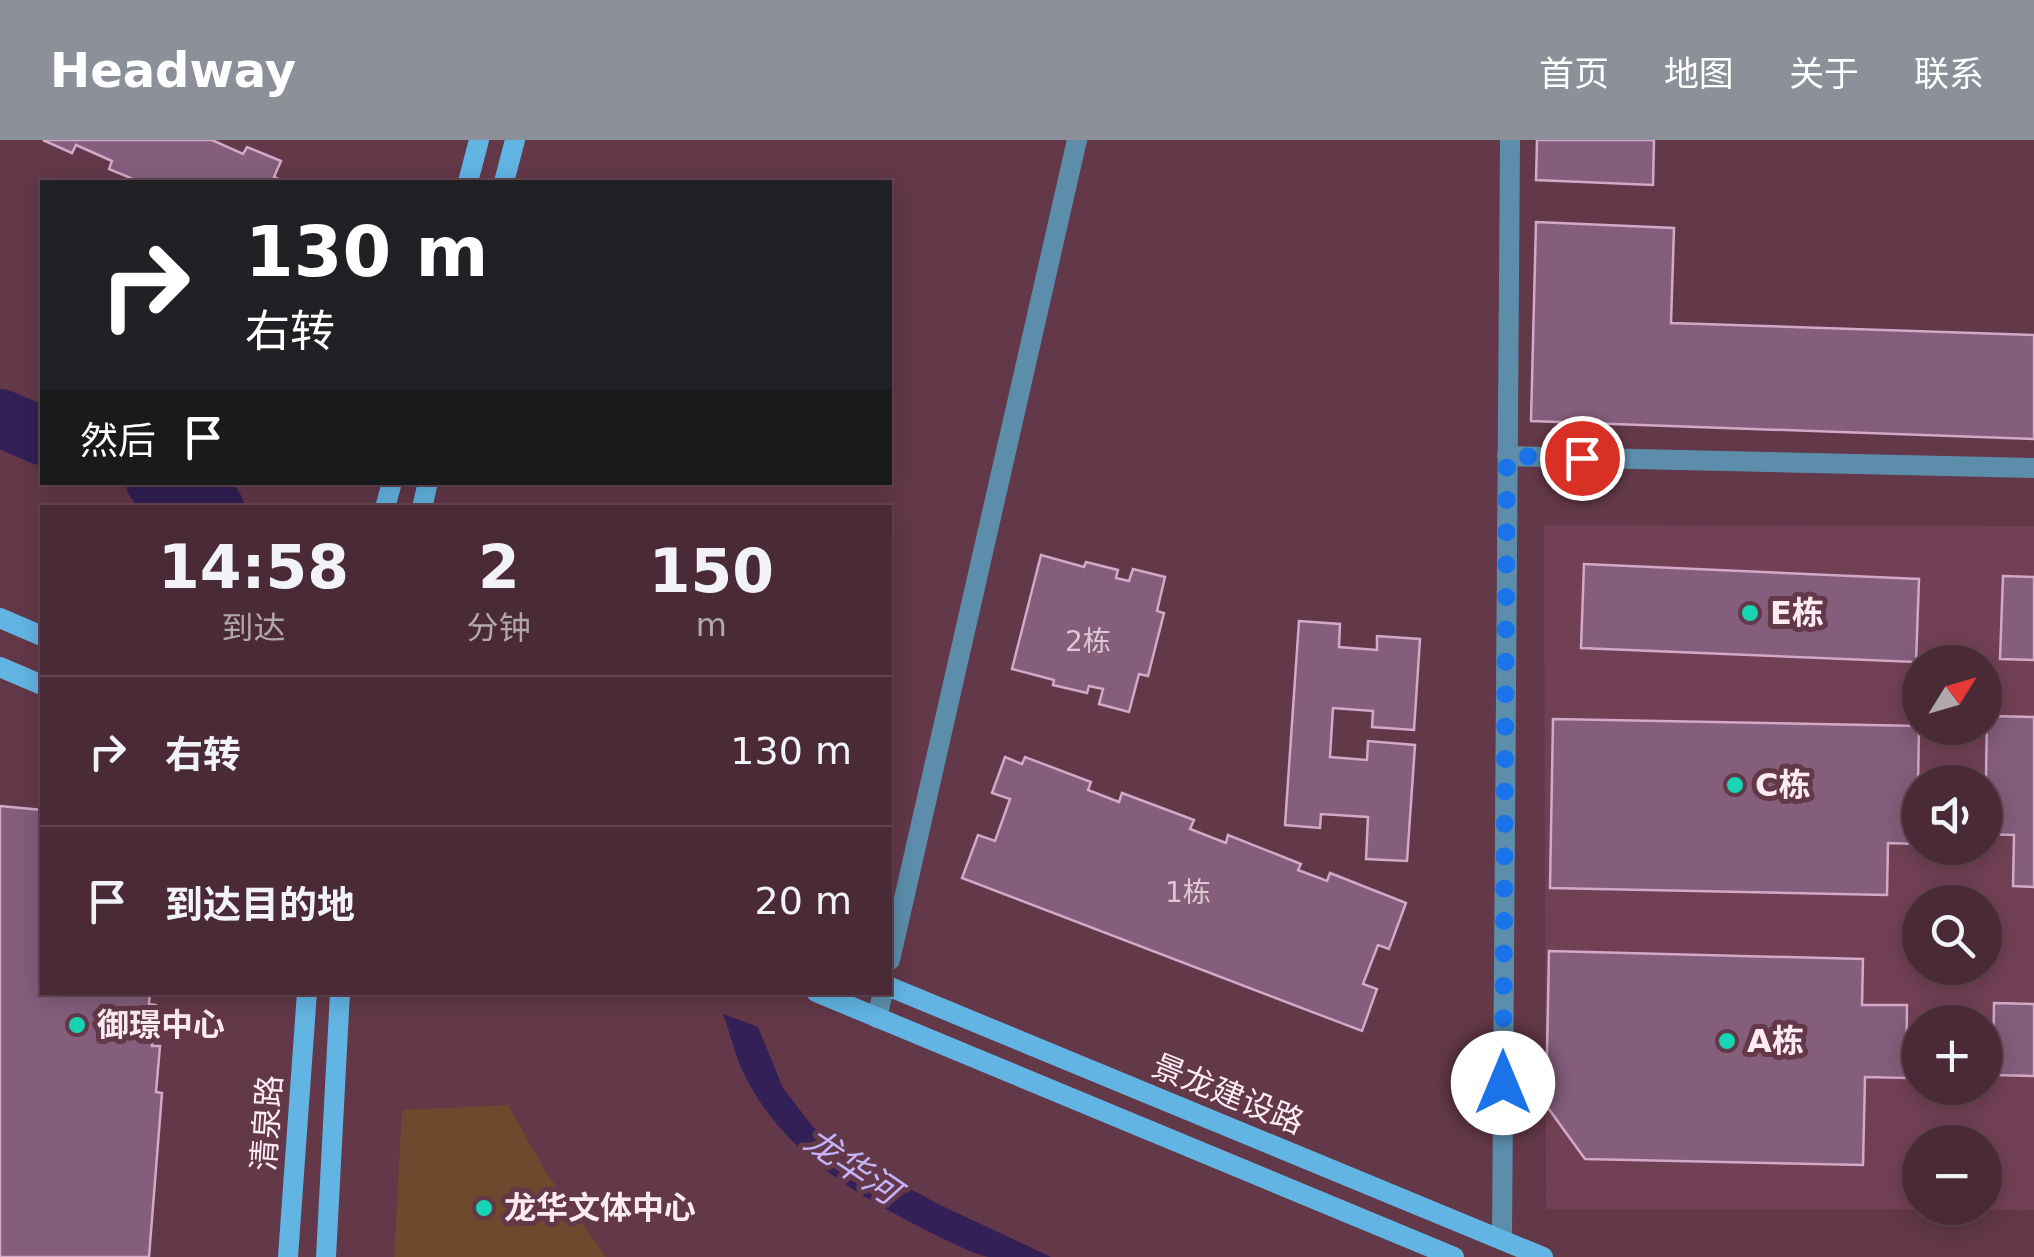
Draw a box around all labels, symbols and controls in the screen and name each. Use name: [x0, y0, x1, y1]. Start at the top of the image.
text: Headway: [50, 42, 296, 98]
text: 首页: [1539, 54, 1609, 94]
text: 地图: [1664, 54, 1734, 94]
text: 关于: [1789, 54, 1859, 94]
text: 联系: [1914, 54, 1984, 94]
text: 130 m: [245, 211, 488, 293]
icon: right: [80, 220, 210, 350]
text: 右转: [245, 305, 335, 358]
icon: arrive: [176, 410, 231, 465]
pin: [1540, 416, 1625, 501]
text: 然后: [80, 419, 156, 463]
icon: arrive: [1555, 431, 1610, 486]
text: 14:58: [158, 532, 349, 602]
text: 2: [478, 532, 520, 602]
text: 150: [649, 536, 774, 606]
place label: E栋: [1770, 594, 1824, 632]
marker: E栋: [1739, 602, 1761, 624]
text: m: [696, 606, 727, 644]
text: 到达: [221, 609, 285, 647]
text: 分钟: [467, 609, 531, 647]
house number: 2栋: [1065, 625, 1111, 658]
north arrow: [1902, 645, 2002, 745]
map controls: [1902, 645, 2002, 1225]
icon: right: [80, 724, 135, 779]
text: 130 m: [730, 729, 852, 773]
text: 右转: [165, 733, 241, 777]
button: sound: [1902, 765, 2002, 865]
place label: C栋: [1755, 766, 1811, 804]
marker: C栋: [1724, 774, 1746, 796]
icon: arrive: [80, 874, 135, 929]
house number: 1栋: [1165, 876, 1211, 909]
text: 20 m: [755, 879, 852, 923]
text: 到达目的地: [165, 883, 355, 927]
button: search: [1902, 885, 2002, 985]
button: +: [1902, 1005, 2002, 1105]
place label: 御璟中心: [97, 1006, 225, 1044]
marker: 御璟中心: [66, 1014, 88, 1036]
place label: A栋: [1747, 1022, 1804, 1060]
marker: A栋: [1716, 1030, 1738, 1052]
position arrow: [1451, 1031, 1555, 1135]
street label: 景龙建设路: [1147, 1046, 1309, 1142]
street label: 清泉路: [245, 1074, 289, 1172]
water label: 龙华河: [797, 1120, 912, 1215]
button: −: [1902, 1125, 2002, 1225]
place label: 龙华文体中心: [504, 1189, 696, 1227]
marker: 龙华文体中心: [473, 1197, 495, 1219]

